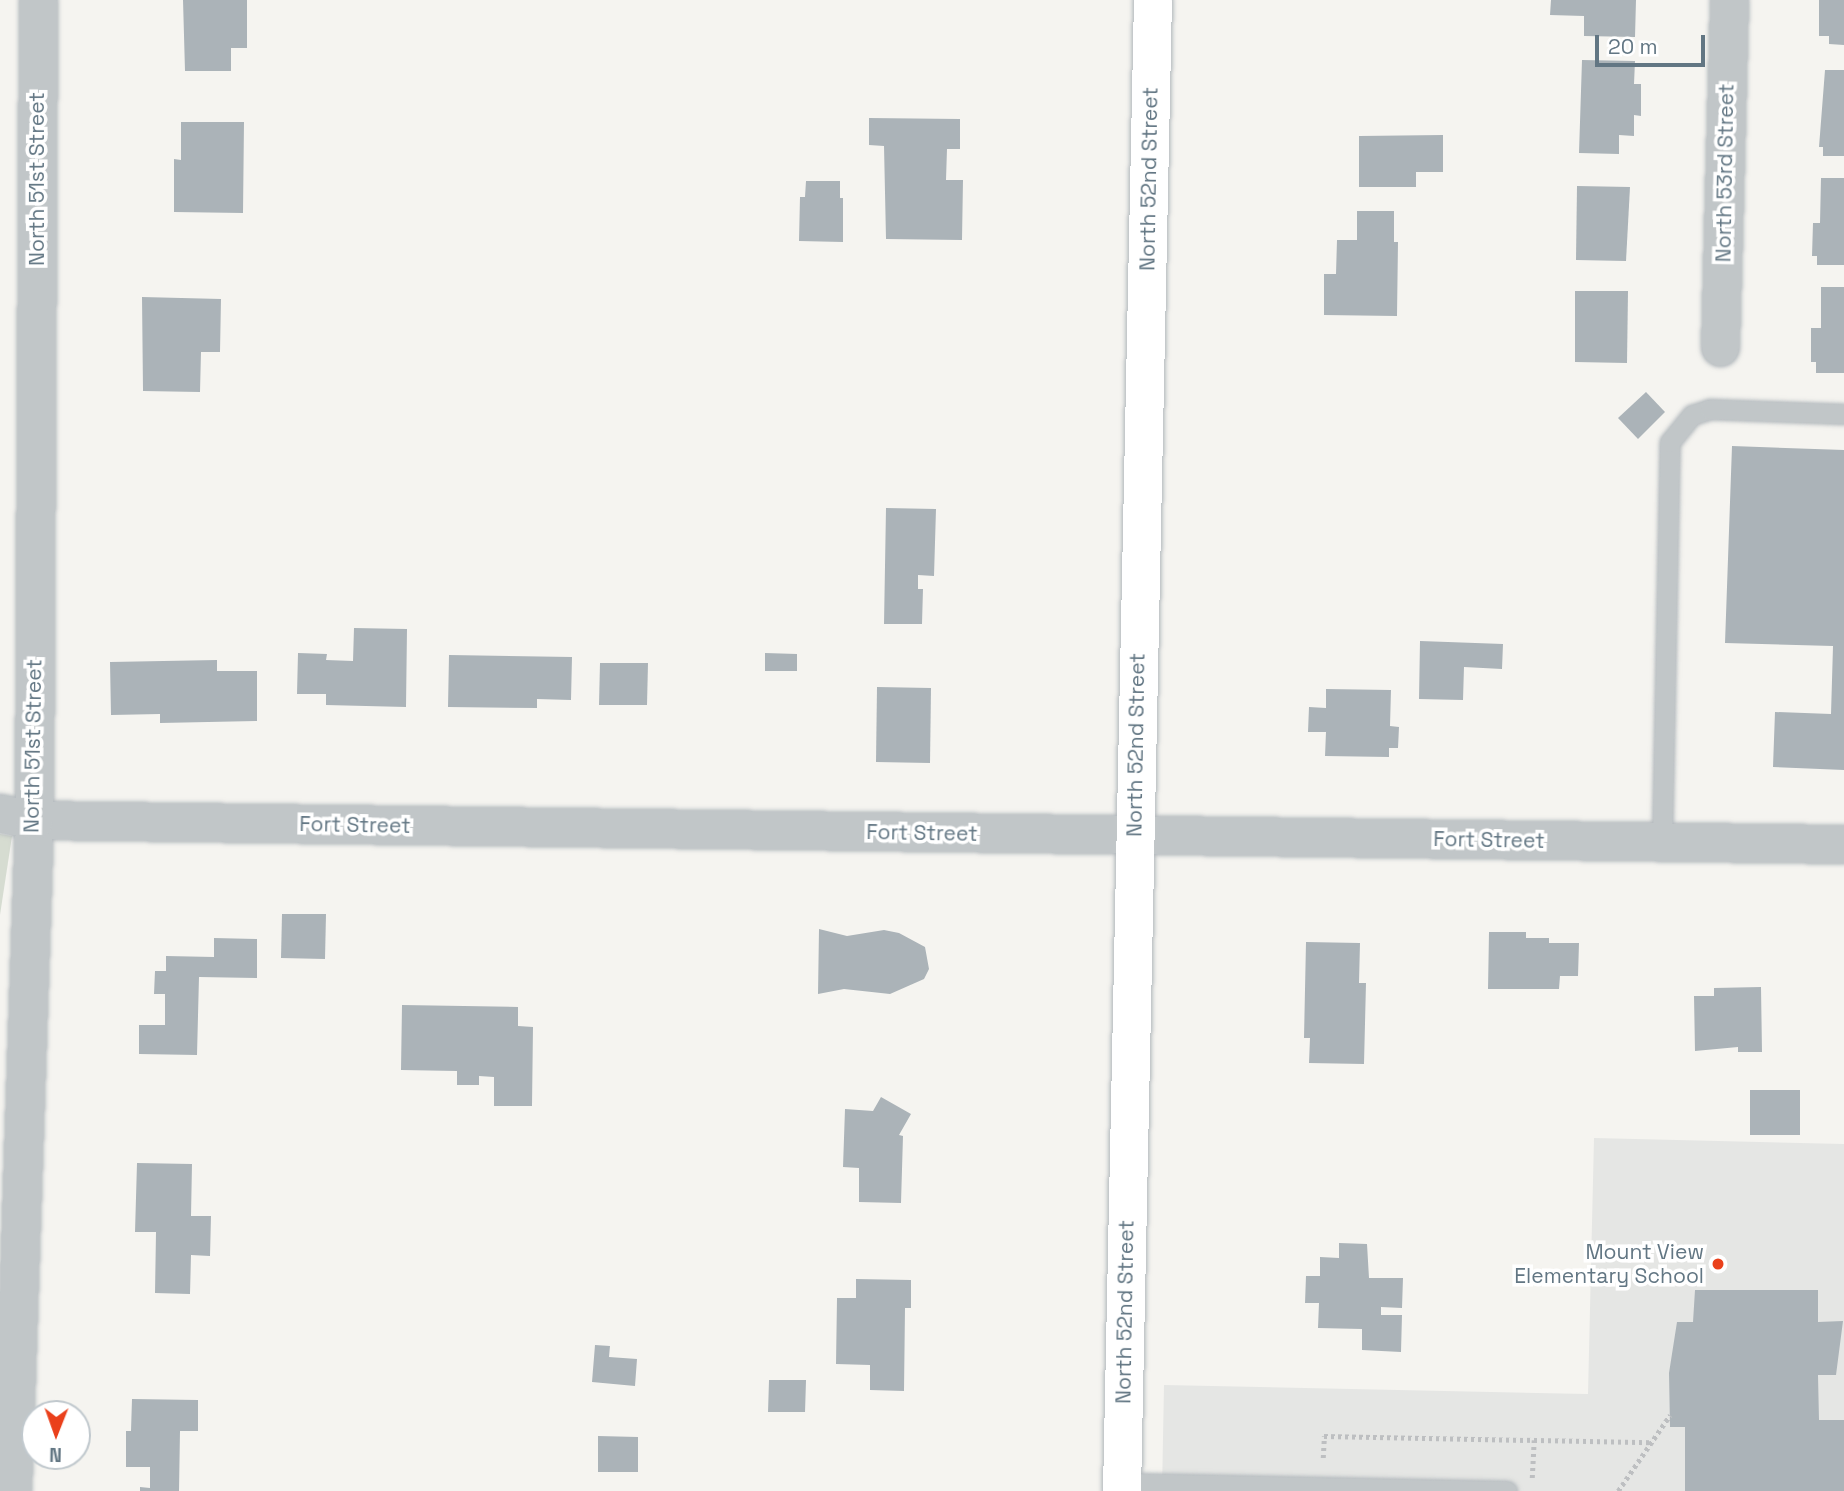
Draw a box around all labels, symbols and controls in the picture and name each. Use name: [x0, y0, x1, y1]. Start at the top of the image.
scale bar: [1599, 21, 1709, 65]
text: 20 m: [1608, 33, 1658, 60]
street label: North 53rd Street: [1711, 83, 1739, 263]
street label: North 52nd Street: [1135, 87, 1163, 271]
street label: North 51st Street: [24, 92, 50, 266]
street label: North 52nd Street: [1122, 653, 1150, 837]
street label: North 51st Street: [19, 659, 47, 833]
street label: Fort Street: [299, 811, 411, 839]
street label: Fort Street: [866, 819, 978, 847]
street label: Fort Street: [1433, 826, 1545, 854]
street label: North 52nd Street: [1111, 1220, 1139, 1404]
place label: Mount View Elementary School: [1514, 1239, 1704, 1289]
marker: Mount View Elementary School: [1710, 1256, 1726, 1272]
north arrow: [21, 1400, 91, 1470]
text: N: [49, 1442, 62, 1467]

